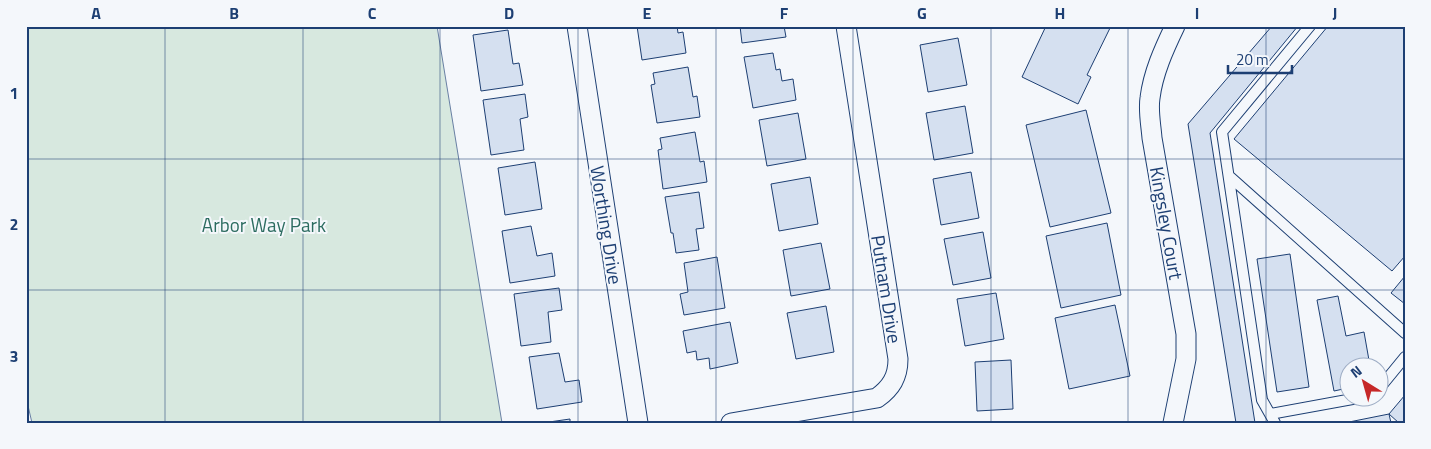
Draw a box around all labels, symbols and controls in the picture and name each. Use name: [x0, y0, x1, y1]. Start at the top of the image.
text: A: [91, 1, 101, 25]
text: B: [229, 1, 239, 25]
text: C: [368, 1, 377, 25]
text: D: [504, 1, 514, 25]
text: E: [643, 1, 652, 25]
text: F: [780, 1, 789, 25]
text: G: [917, 1, 927, 25]
text: H: [1055, 1, 1065, 25]
text: I: [1195, 1, 1199, 25]
text: J: [1333, 1, 1337, 25]
scale bar: [1228, 42, 1292, 74]
text: 20 m: [1236, 48, 1269, 71]
text: 1: [10, 81, 18, 105]
street label: Worthing Drive: [583, 164, 631, 286]
street label: Kingsley Court: [1143, 164, 1191, 282]
park label: Arbor Way Park: [202, 210, 326, 239]
text: 2: [10, 212, 18, 236]
street label: Putnam Drive: [864, 233, 910, 345]
text: 3: [10, 344, 18, 368]
north arrow: [1338, 356, 1388, 406]
text: N: [1346, 360, 1366, 383]

